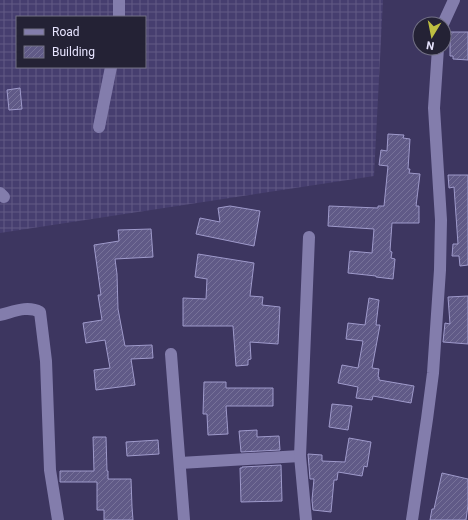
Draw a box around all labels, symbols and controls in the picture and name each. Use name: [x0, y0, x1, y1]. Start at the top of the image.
legend: [16, 16, 146, 68]
north arrow: [412, 16, 452, 56]
text: Road: [52, 25, 80, 39]
text: N: [425, 38, 435, 52]
text: Building: [52, 45, 95, 59]

